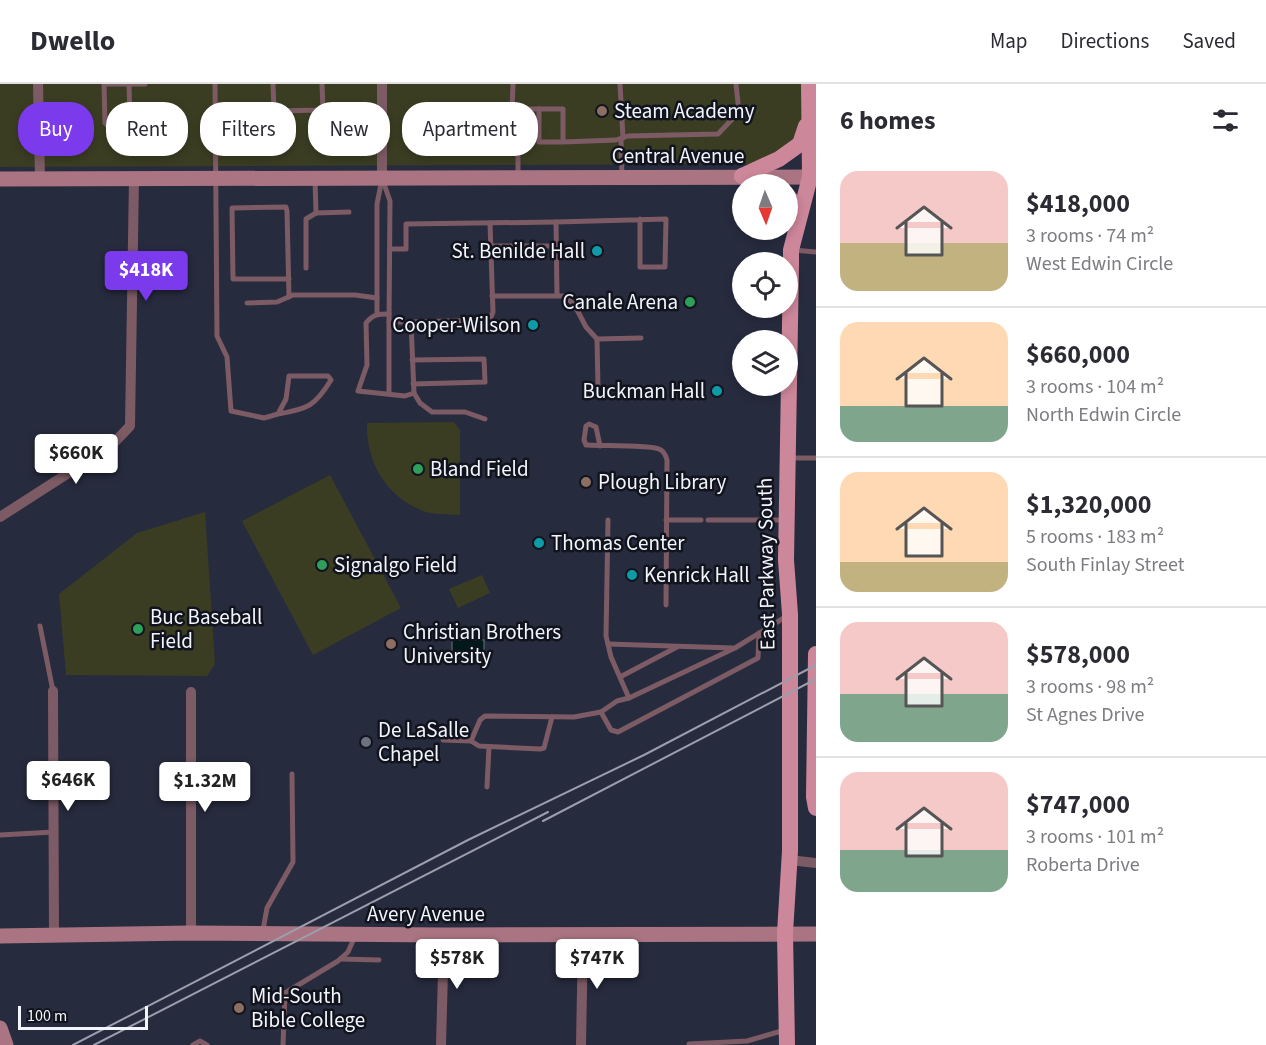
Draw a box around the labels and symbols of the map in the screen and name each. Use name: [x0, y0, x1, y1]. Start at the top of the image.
place label: Steam Academy: [614, 96, 755, 126]
marker: Steam Academy: [595, 104, 609, 118]
street label: Central Avenue: [612, 141, 744, 171]
north arrow: [732, 174, 798, 240]
place label: St. Benilde Hall: [452, 236, 585, 266]
marker: St. Benilde Hall: [590, 244, 604, 258]
pin: $418K: [104, 251, 188, 302]
place label: Canale Arena: [562, 287, 678, 317]
marker: Canale Arena: [683, 295, 697, 309]
place label: Cooper-Wilson: [392, 310, 521, 340]
marker: Cooper-Wilson: [526, 318, 540, 332]
place label: Buckman Hall: [583, 376, 705, 406]
marker: Buckman Hall: [710, 384, 724, 398]
pin: $660K: [34, 434, 118, 485]
place label: Bland Field: [430, 454, 529, 484]
marker: Bland Field: [411, 462, 425, 476]
place label: Plough Library: [598, 467, 726, 497]
marker: Plough Library: [579, 475, 593, 489]
street label: East Parkway South: [749, 477, 783, 651]
place label: Thomas Center: [551, 528, 685, 558]
marker: Thomas Center: [532, 536, 546, 550]
place label: Signalgo Field: [334, 550, 457, 580]
marker: Signalgo Field: [315, 558, 329, 572]
place label: Kenrick Hall: [644, 560, 750, 590]
marker: Kenrick Hall: [625, 568, 639, 582]
place label: Buc Baseball Field: [150, 602, 262, 656]
place label: Christian Brothers University: [403, 617, 561, 671]
marker: Buc Baseball Field: [131, 622, 145, 636]
marker: Christian Brothers University: [384, 637, 398, 651]
place label: De LaSalle Chapel: [378, 715, 469, 769]
marker: De LaSalle Chapel: [359, 735, 373, 749]
pin: $646K: [26, 761, 110, 812]
pin: $1.32M: [156, 762, 254, 813]
street label: Avery Avenue: [367, 899, 485, 929]
pin: $578K: [415, 939, 499, 990]
pin: $747K: [555, 939, 639, 990]
place label: Mid-South Bible College: [251, 981, 365, 1035]
marker: Mid-South Bible College: [232, 1001, 246, 1015]
scale bar: [18, 1003, 148, 1030]

